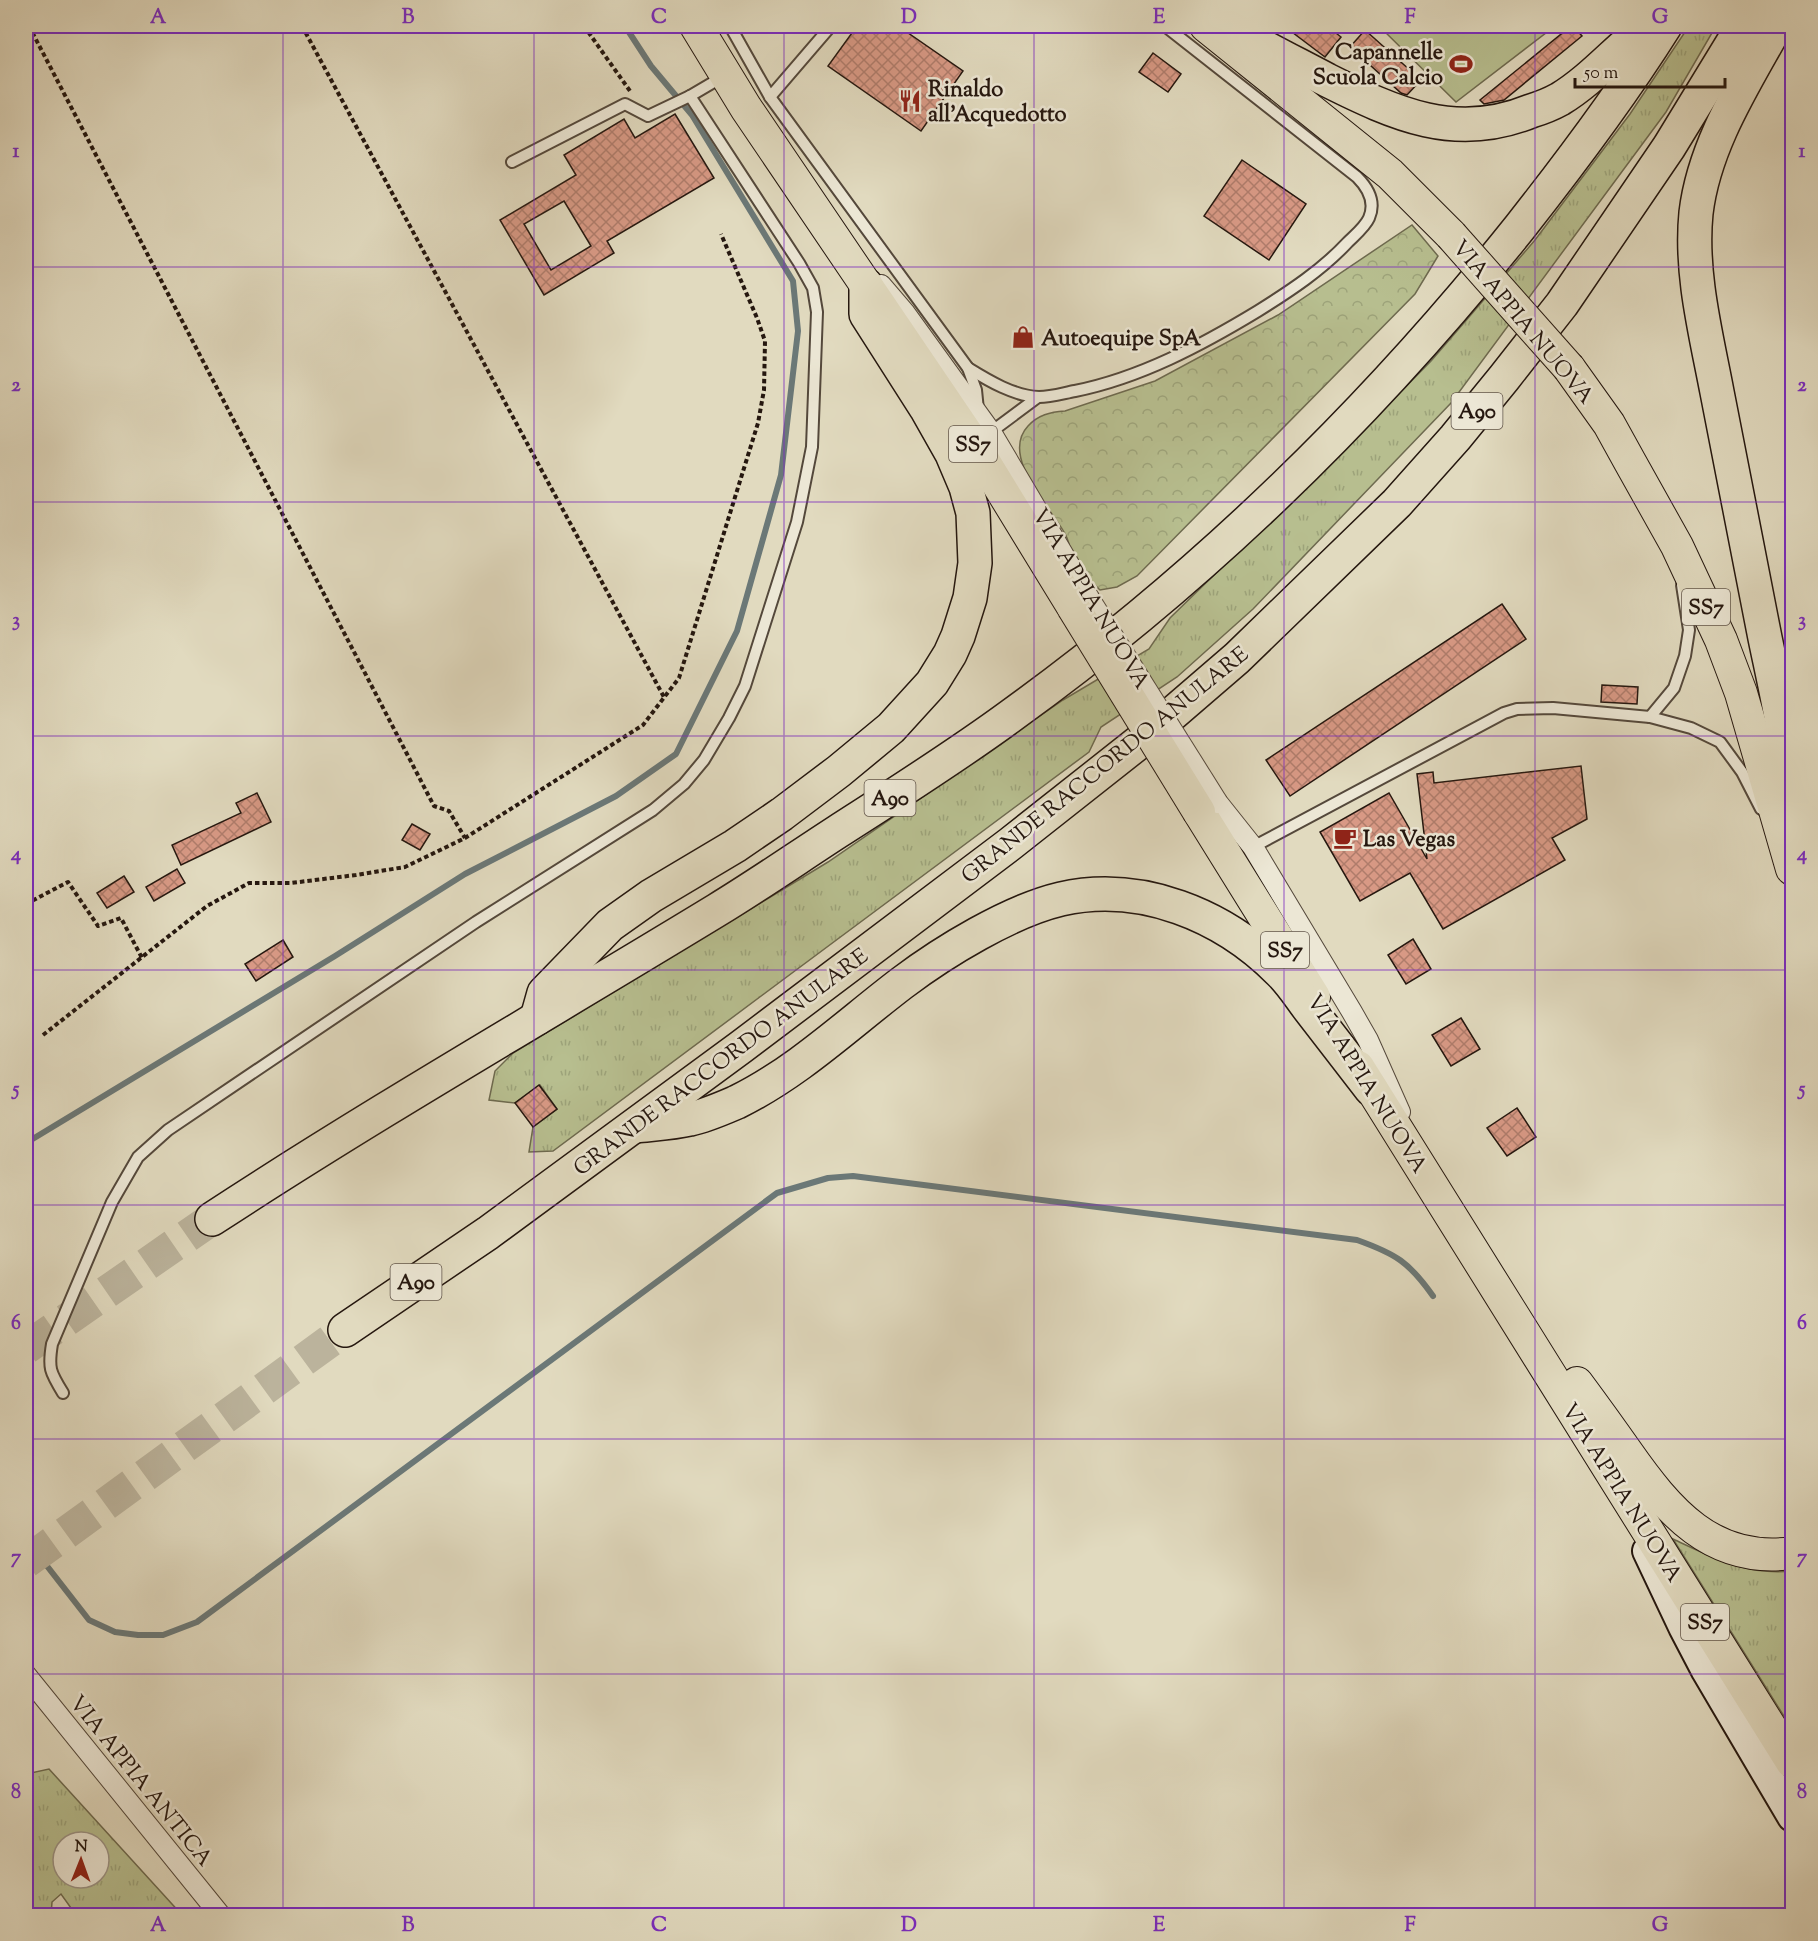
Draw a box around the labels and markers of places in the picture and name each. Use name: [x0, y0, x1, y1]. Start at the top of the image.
place label: Capannelle Scuola Calcio: [1313, 38, 1443, 95]
sports icon: Capannelle Scuola Calcio: [1448, 51, 1474, 77]
place label: Rinaldo all'Acquedotto: [928, 75, 1066, 132]
restaurant icon: Rinaldo all'Acquedotto: [897, 88, 923, 114]
shop icon: Autoequipe SpA: [1010, 324, 1036, 350]
place label: Autoequipe SpA: [1041, 324, 1201, 356]
cafe icon: Las Vegas: [1332, 825, 1358, 851]
place label: Las Vegas: [1363, 825, 1455, 857]

